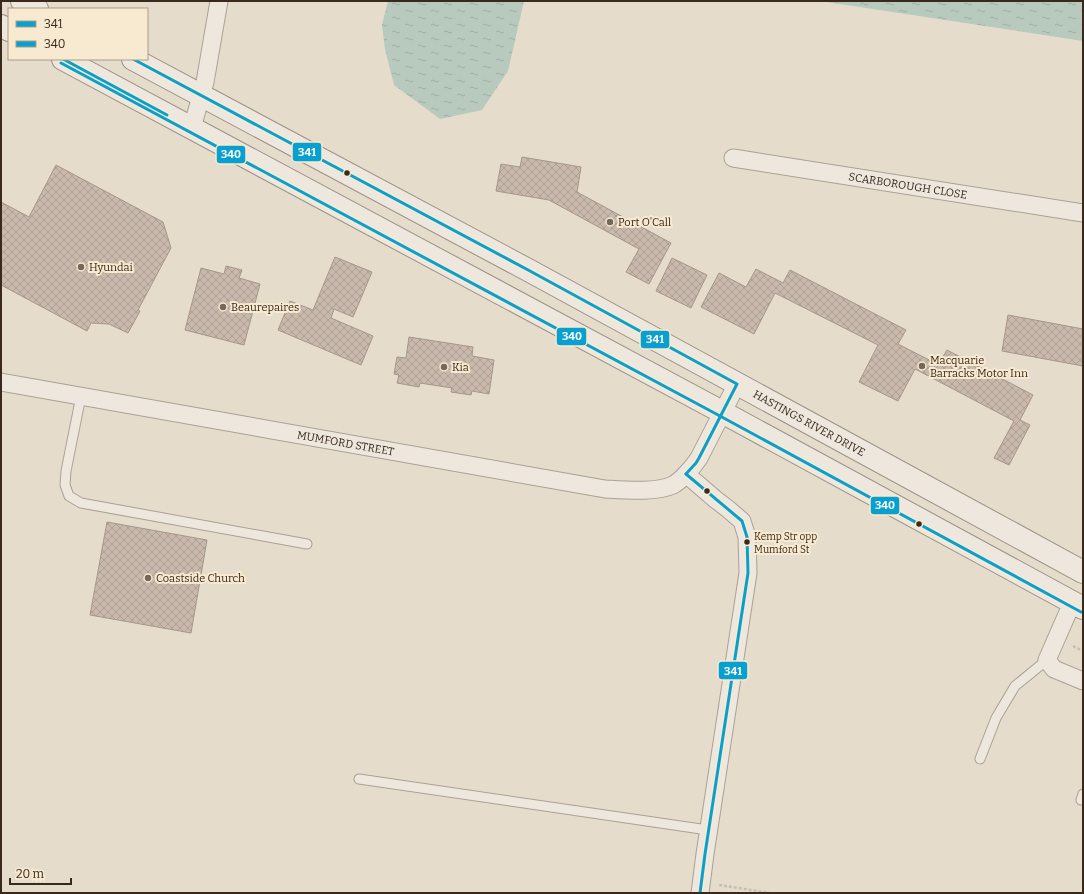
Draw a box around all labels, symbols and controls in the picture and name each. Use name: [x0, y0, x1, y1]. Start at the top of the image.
legend: [8, 8, 148, 60]
text: 341: [44, 17, 63, 31]
text: 340: [44, 37, 66, 51]
line badge: 341: [292, 142, 322, 162]
line badge: 340: [216, 145, 246, 164]
text: 341: [298, 146, 316, 159]
text: 340: [221, 148, 241, 161]
unlabelled marker: [342, 168, 352, 178]
street label: SCARBOROUGH CLOSE: [848, 170, 968, 202]
place label: Port O'Call: [618, 216, 671, 229]
marker: Port O'Call: [605, 217, 615, 227]
place label: Hyundai: [89, 261, 133, 274]
marker: Hyundai: [76, 262, 86, 272]
place label: Beaurepaires: [231, 301, 299, 314]
marker: Beaurepaires: [218, 302, 228, 312]
line badge: 340: [556, 327, 587, 346]
text: 340: [562, 330, 582, 343]
line badge: 341: [640, 330, 670, 349]
text: 341: [646, 333, 664, 346]
place label: Macquarie Barracks Motor Inn: [930, 354, 1028, 380]
place label: Kia: [452, 361, 469, 374]
marker: Macquarie Barracks Motor Inn: [917, 361, 927, 371]
marker: Kia: [439, 362, 449, 372]
street label: HASTINGS RIVER DRIVE: [751, 388, 867, 459]
street label: MUMFORD STREET: [296, 429, 396, 459]
unlabelled marker: [702, 486, 712, 496]
line badge: 340: [870, 496, 900, 515]
text: 340: [875, 499, 895, 512]
unlabelled marker: [914, 519, 924, 529]
place label: Kemp Str opp Mumford St: [754, 531, 817, 556]
marker: Kemp Str opp Mumford St: [742, 537, 752, 547]
place label: Coastside Church: [156, 572, 245, 585]
marker: Coastside Church: [143, 573, 153, 583]
line badge: 341: [718, 661, 748, 680]
text: 341: [724, 665, 742, 678]
scale bar: [10, 860, 71, 886]
text: 20 m: [16, 867, 45, 881]

